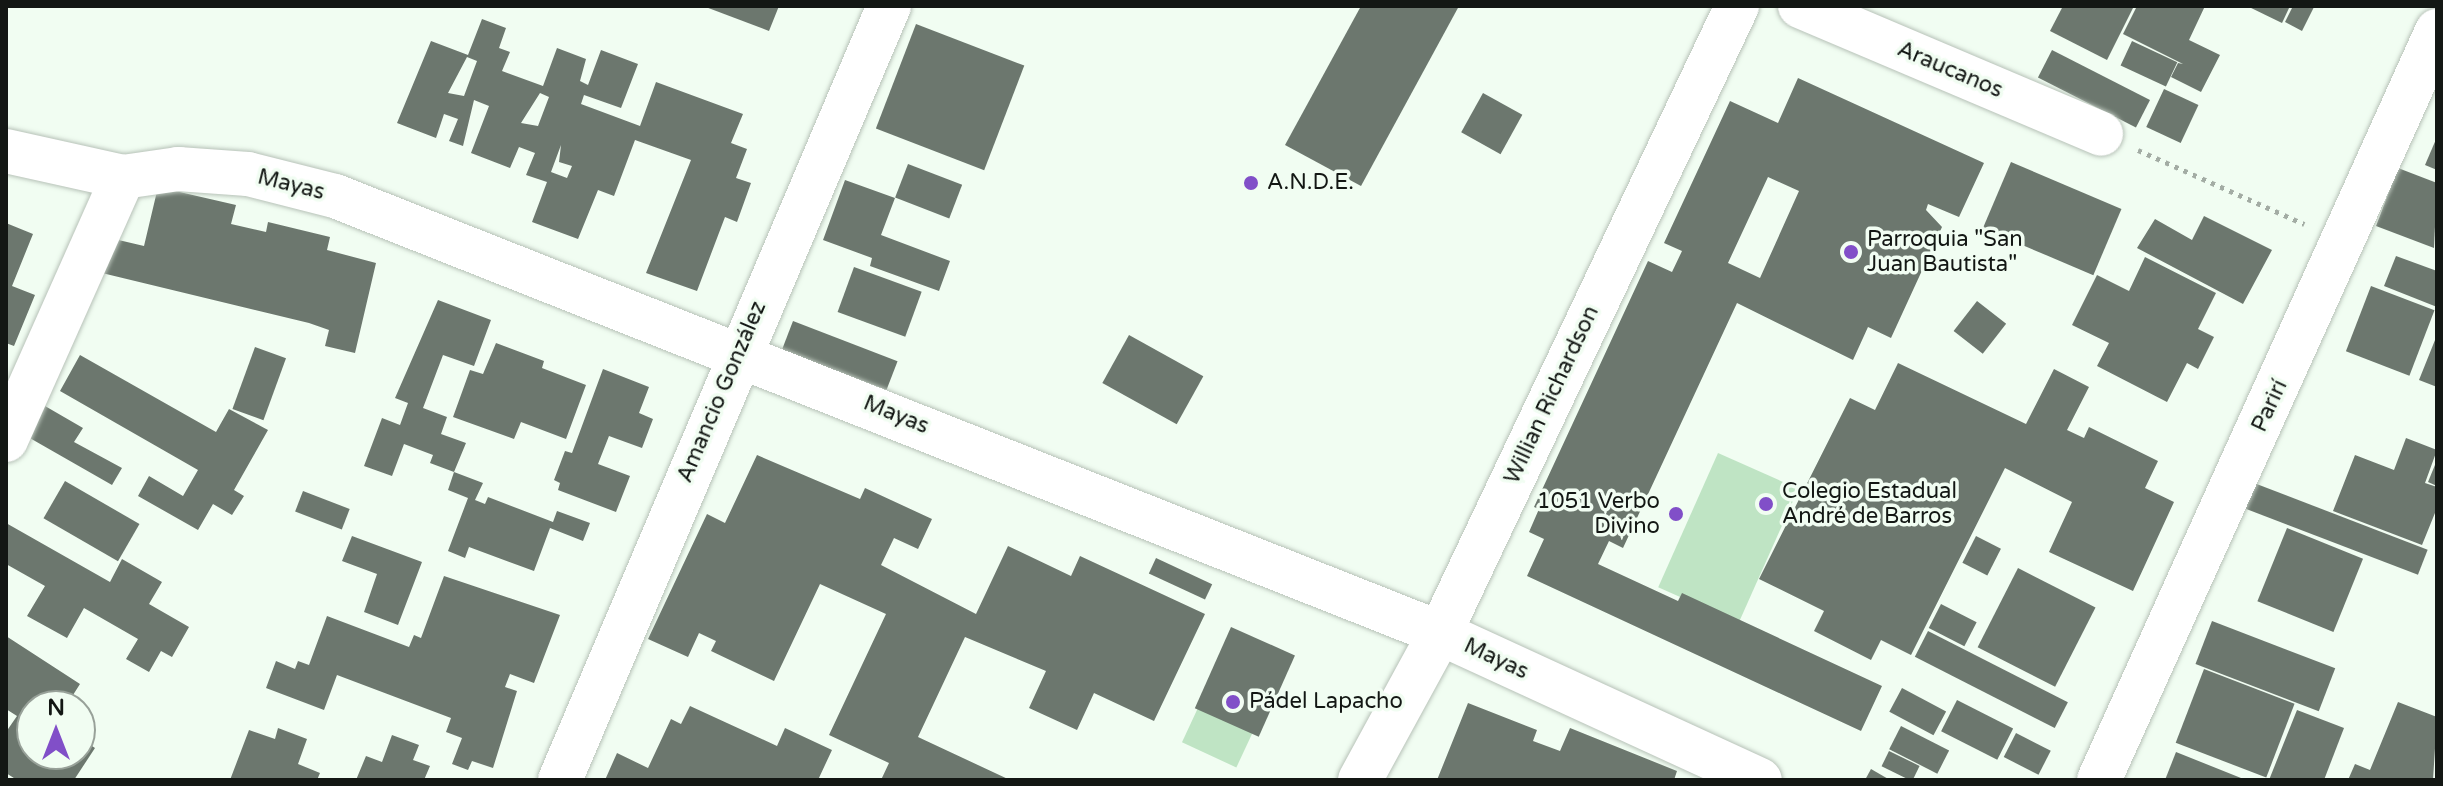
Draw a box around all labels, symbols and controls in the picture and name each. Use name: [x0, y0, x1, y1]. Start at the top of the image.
street label: Araucanos: [1893, 36, 2007, 104]
street label: Mayas: [255, 164, 327, 206]
place label: A.N.D.E.: [1267, 170, 1354, 196]
marker: A.N.D.E.: [1242, 174, 1260, 192]
place label: Parroquia "San Juan Bautista": [1867, 226, 2023, 278]
marker: Parroquia "San Juan Bautista": [1842, 243, 1860, 261]
street label: Amancio González: [672, 297, 772, 487]
street label: Willian Richardson: [1499, 302, 1605, 488]
street label: Parirí: [2247, 376, 2293, 436]
street label: Mayas: [860, 390, 932, 440]
place label: Colegio Estadual André de Barros: [1782, 478, 1957, 530]
place label: 1051 Verbo Divino: [1537, 488, 1660, 540]
marker: Colegio Estadual André de Barros: [1757, 495, 1775, 513]
marker: 1051 Verbo Divino: [1667, 505, 1685, 523]
street label: Mayas: [1460, 633, 1532, 685]
place label: Pádel Lapacho: [1249, 689, 1403, 715]
north arrow: [16, 690, 96, 770]
marker: Pádel Lapacho: [1224, 693, 1242, 711]
text: N: [47, 695, 65, 721]

